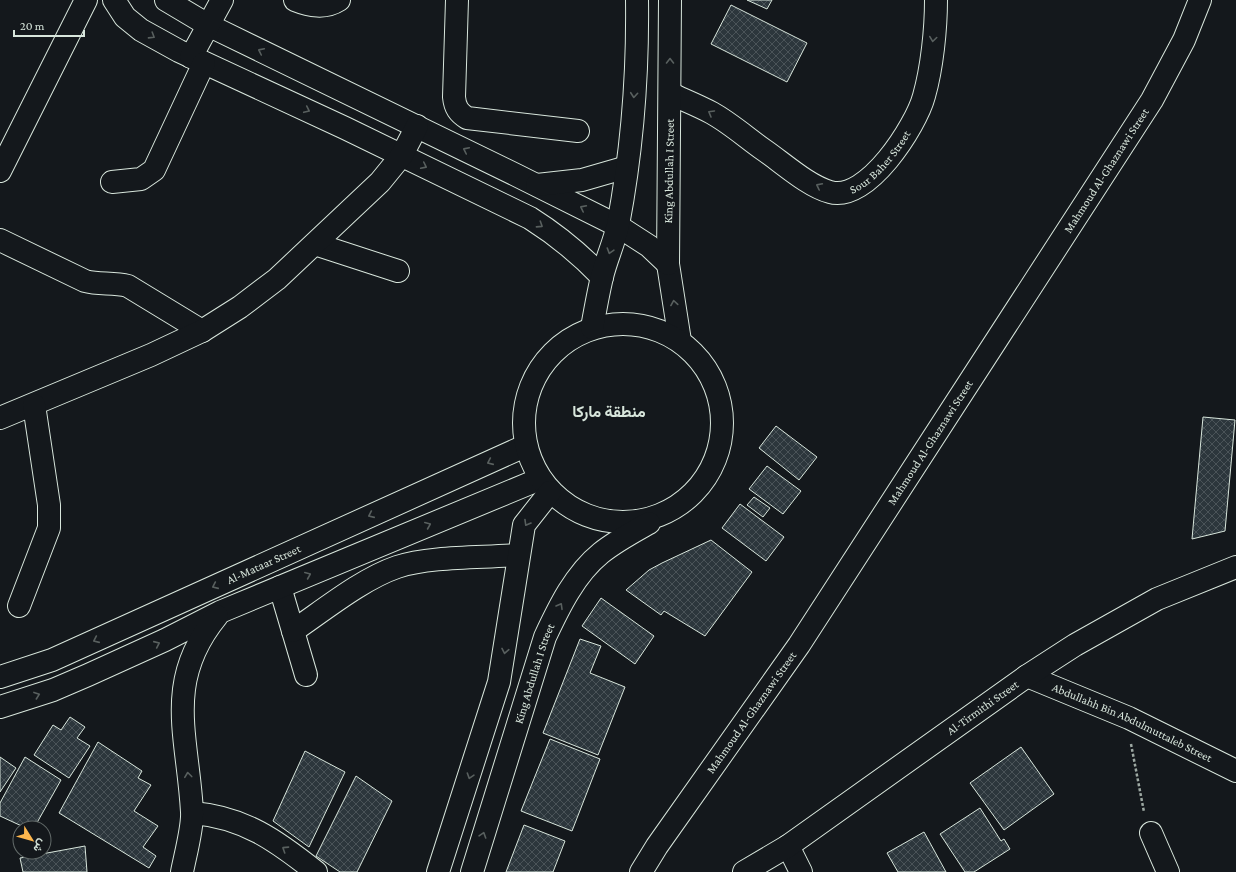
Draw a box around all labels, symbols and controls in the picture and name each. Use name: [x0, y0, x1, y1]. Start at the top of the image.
scale bar: [14, 12, 84, 38]
text: 20 m: [20, 19, 45, 33]
one-way arrow: [148, 32, 155, 39]
one-way arrow: [929, 36, 938, 42]
one-way arrow: [258, 48, 266, 56]
one-way arrow: [666, 58, 674, 64]
one-way arrow: [630, 92, 639, 98]
one-way arrow: [303, 105, 310, 113]
street label: Mahmoud Al-Ghaznawi Street: [1061, 105, 1152, 236]
one-way arrow: [708, 111, 715, 118]
street label: King Abdullah I Street: [661, 118, 677, 223]
street label: Sour Baher Street: [847, 127, 914, 197]
one-way arrow: [463, 147, 471, 155]
one-way arrow: [420, 161, 428, 169]
one-way arrow: [816, 183, 823, 191]
one-way arrow: [580, 205, 587, 213]
one-way arrow: [536, 220, 543, 227]
one-way arrow: [606, 247, 615, 254]
one-way arrow: [670, 300, 679, 306]
street label: Mahmoud Al-Ghaznawi Street: [885, 376, 976, 508]
district label: منطقة ماركا: [572, 403, 646, 422]
one-way arrow: [486, 457, 494, 465]
one-way arrow: [368, 510, 376, 518]
one-way arrow: [524, 519, 531, 526]
one-way arrow: [423, 522, 431, 530]
street label: Al-Mataar Street: [224, 541, 304, 587]
one-way arrow: [304, 572, 311, 580]
one-way arrow: [211, 581, 219, 589]
one-way arrow: [555, 603, 563, 610]
street label: King Abdullah I Street: [511, 620, 558, 725]
one-way arrow: [93, 635, 101, 643]
one-way arrow: [152, 641, 160, 649]
one-way arrow: [501, 647, 509, 654]
street label: Mahmoud Al-Ghaznawi Street: [703, 648, 800, 776]
street label: Al-Tirmithi Street: [944, 677, 1022, 738]
street label: Abdullahh Bin Abdulmuttaleb Street: [1050, 680, 1215, 765]
one-way arrow: [34, 692, 41, 700]
one-way arrow: [184, 772, 193, 778]
one-way arrow: [466, 772, 475, 779]
north arrow: [12, 820, 52, 860]
one-way arrow: [479, 831, 487, 838]
text: ش: [30, 837, 49, 855]
one-way arrow: [282, 847, 289, 854]

